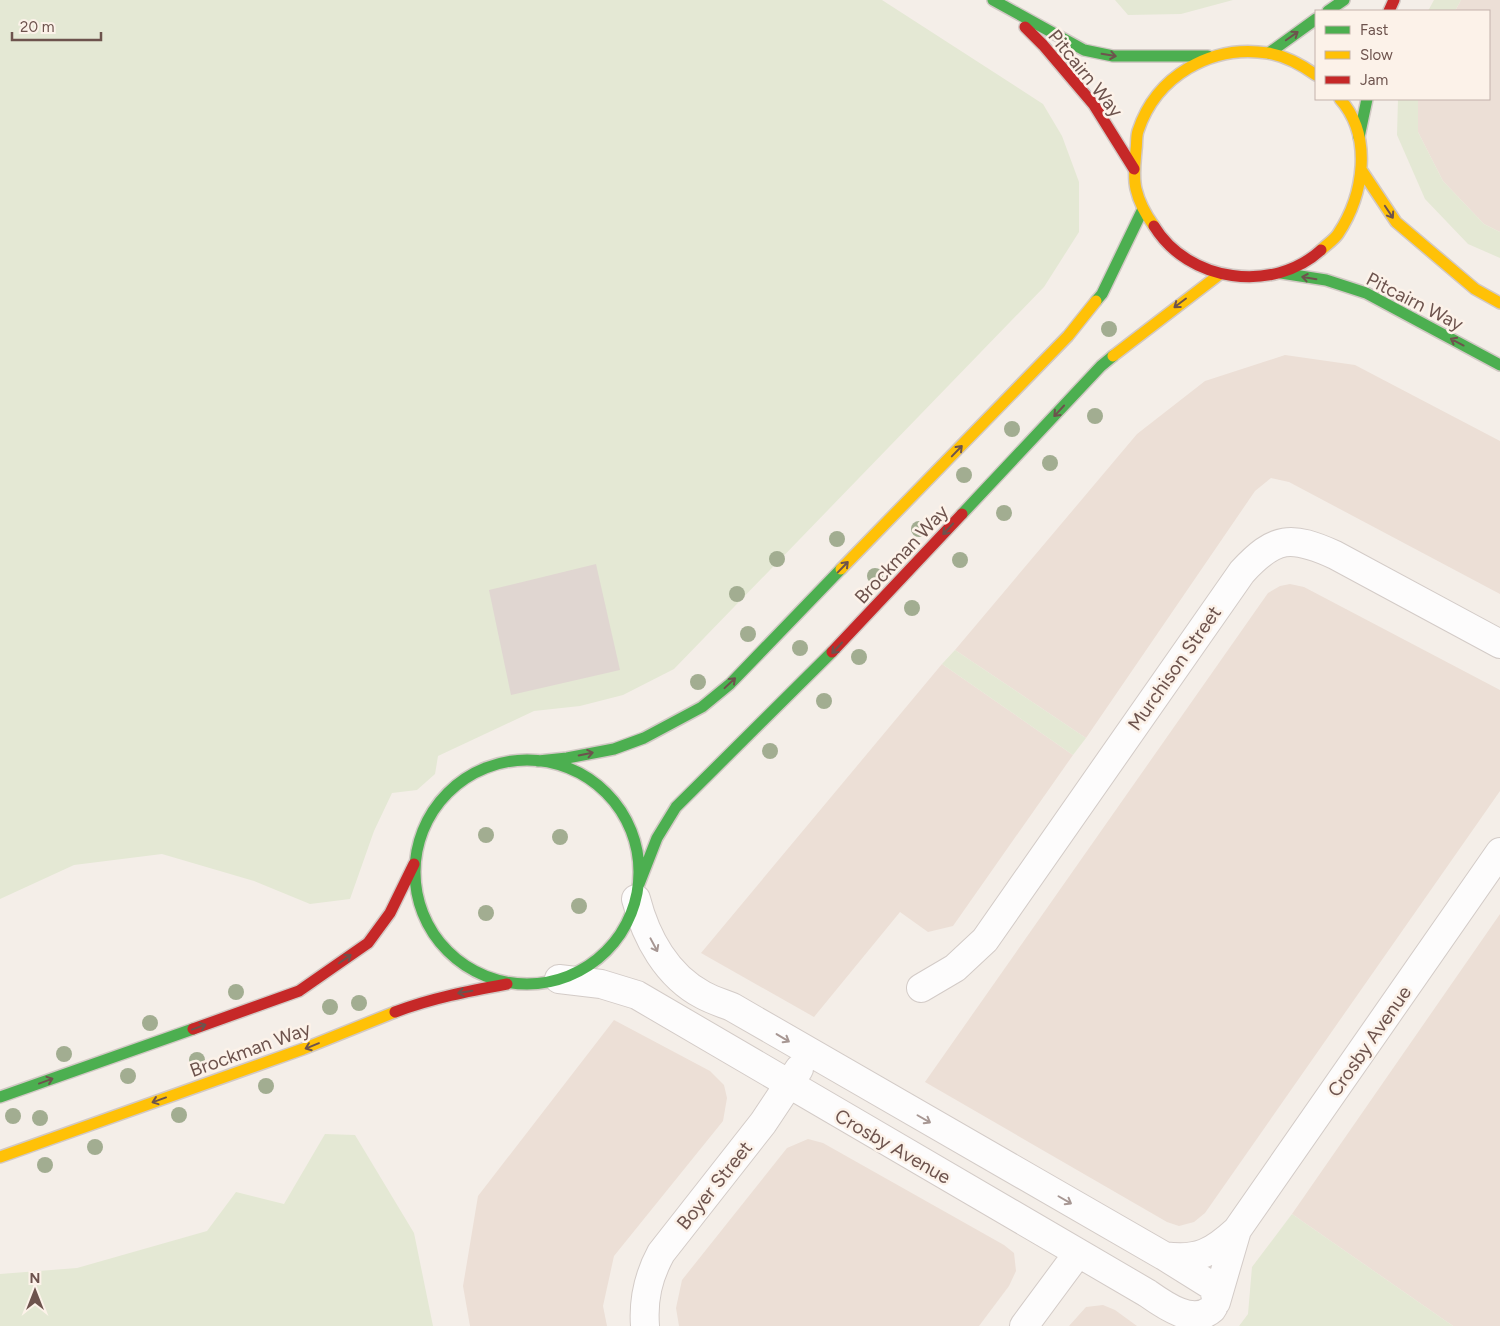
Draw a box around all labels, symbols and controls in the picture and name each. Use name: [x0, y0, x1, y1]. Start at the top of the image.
scale bar: [12, 10, 101, 42]
legend: [1315, 10, 1490, 100]
text: 20 m: [20, 18, 54, 36]
text: Fast: [1360, 21, 1389, 39]
street label: Pitcairn Way: [1043, 25, 1128, 122]
one-way arrow: [1285, 31, 1299, 41]
text: Slow: [1360, 46, 1393, 64]
one-way arrow: [1100, 50, 1116, 60]
text: Jam: [1360, 71, 1388, 89]
one-way arrow: [1384, 205, 1394, 219]
street label: Pitcairn Way: [1362, 267, 1467, 336]
one-way arrow: [1301, 272, 1317, 282]
one-way arrow: [1173, 298, 1187, 308]
one-way arrow: [1450, 337, 1465, 346]
one-way arrow: [1053, 404, 1065, 417]
one-way arrow: [950, 445, 962, 457]
street label: Brockman Way: [850, 500, 953, 609]
one-way arrow: [942, 523, 954, 536]
one-way arrow: [837, 561, 849, 573]
street label: Murchison Street: [1123, 602, 1226, 735]
one-way arrow: [831, 641, 843, 654]
one-way arrow: [723, 677, 736, 689]
one-way arrow: [578, 749, 594, 759]
one-way arrow: [649, 937, 659, 952]
one-way arrow: [338, 954, 352, 964]
street label: Crosby Avenue: [1323, 982, 1416, 1101]
one-way arrow: [458, 987, 474, 997]
street label: Brockman Way: [187, 1017, 314, 1082]
one-way arrow: [191, 1021, 207, 1031]
one-way arrow: [776, 1033, 790, 1043]
one-way arrow: [305, 1041, 320, 1051]
one-way arrow: [38, 1076, 53, 1085]
one-way arrow: [152, 1096, 168, 1106]
street label: Crosby Avenue: [831, 1104, 955, 1189]
one-way arrow: [916, 1114, 931, 1124]
street label: Boyer Street: [672, 1137, 757, 1234]
one-way arrow: [1057, 1195, 1072, 1205]
north arrow: [10, 1266, 60, 1316]
text: N: [30, 1270, 40, 1287]

